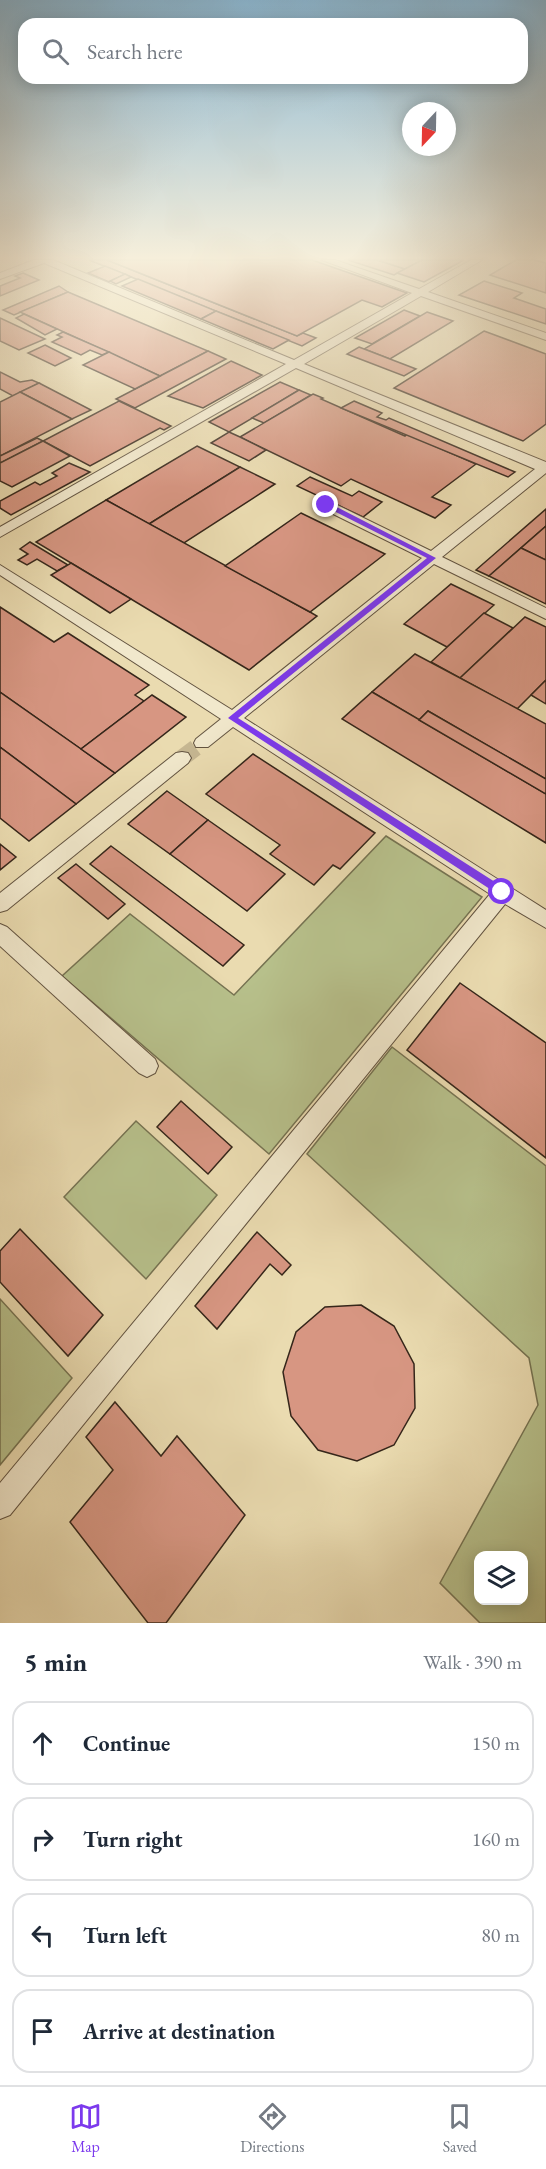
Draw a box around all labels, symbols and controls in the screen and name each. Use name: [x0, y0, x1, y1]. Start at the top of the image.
search box: [18, 18, 528, 84]
icon: search: [39, 35, 72, 68]
text: Search here: [87, 37, 182, 66]
north arrow: [402, 102, 456, 156]
route end: [312, 491, 338, 517]
route start: [488, 878, 514, 904]
map controls: [474, 1551, 528, 1605]
button: layers: [474, 1551, 528, 1605]
text: 5 min: [24, 1645, 87, 1679]
text: Walk · 390 m: [423, 1649, 522, 1675]
icon: ahead: [26, 1727, 59, 1760]
text: Continue: [83, 1729, 170, 1758]
text: 150 m: [472, 1730, 520, 1756]
icon: right: [26, 1823, 59, 1856]
text: Turn right: [83, 1825, 182, 1854]
text: 160 m: [472, 1826, 520, 1852]
icon: left: [26, 1919, 59, 1952]
text: Turn left: [83, 1921, 167, 1950]
text: 80 m: [481, 1922, 520, 1948]
icon: arrive: [26, 2015, 59, 2048]
text: Arrive at destination: [83, 2017, 275, 2046]
tab: Map: [69, 2100, 102, 2157]
tab: Directions: [240, 2100, 305, 2157]
tab: Saved: [443, 2100, 477, 2157]

